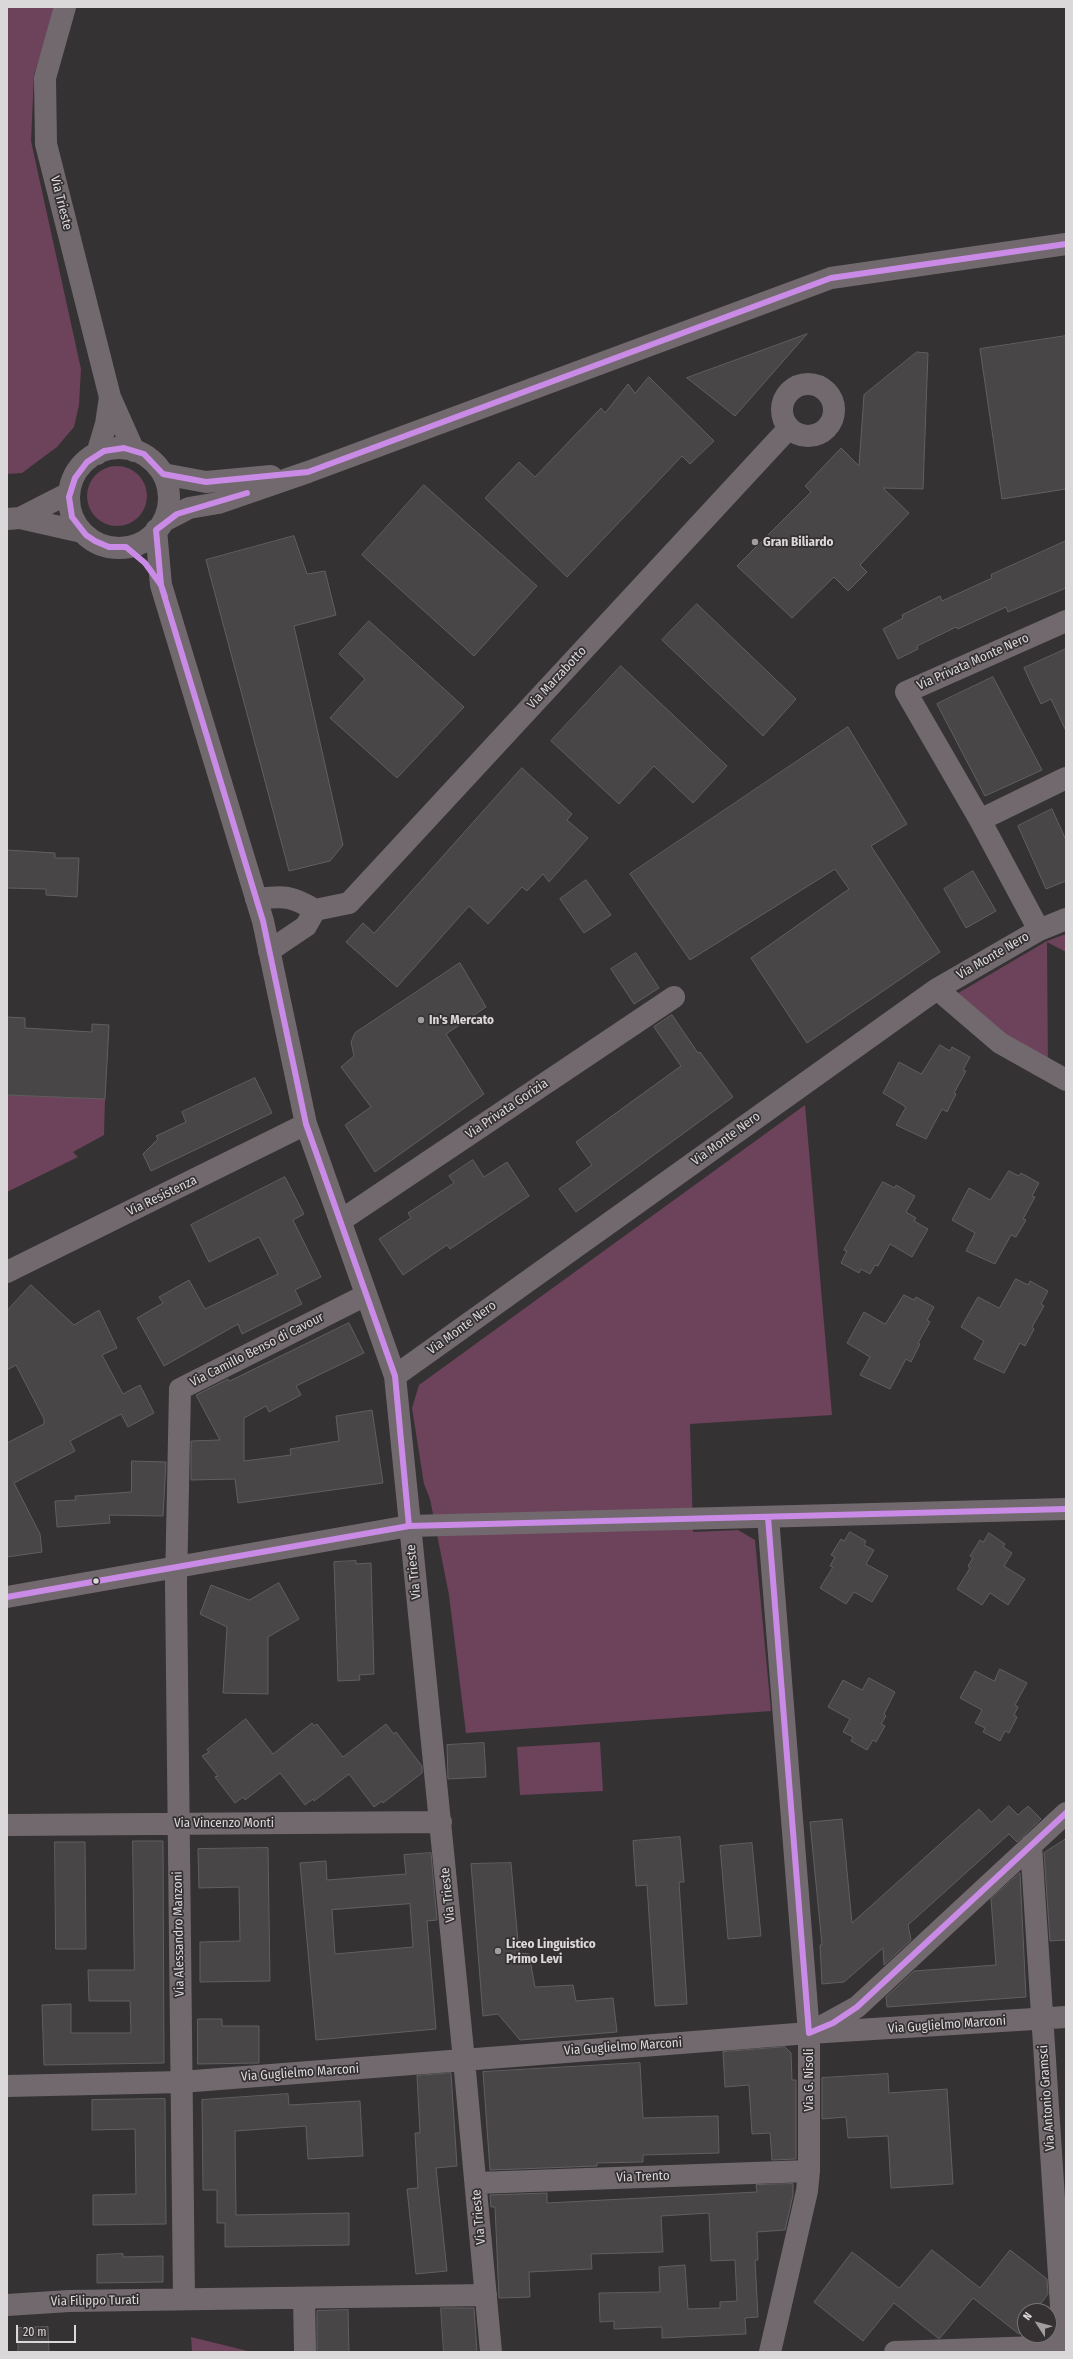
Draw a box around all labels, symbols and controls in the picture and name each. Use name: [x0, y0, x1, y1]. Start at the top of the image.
street label: Via Trieste: [47, 174, 75, 232]
place label: Gran Biliardo: [763, 534, 833, 550]
marker: Gran Biliardo: [750, 537, 760, 547]
street label: Via Privata Monte Nero: [915, 630, 1031, 694]
street label: Via Marzabotto: [524, 644, 590, 712]
street label: Via Monte Nero: [954, 929, 1032, 983]
place label: In's Mercato: [429, 1012, 494, 1028]
marker: In's Mercato: [416, 1015, 426, 1025]
street label: Via Privata Gorizia: [463, 1076, 551, 1142]
street label: Via Monte Nero: [689, 1109, 763, 1169]
street label: Via Resistenza: [125, 1172, 199, 1220]
street label: Via Monte Nero: [425, 1298, 499, 1358]
street label: Via Camillo Benso di Cavour: [188, 1309, 326, 1391]
street label: Via Trieste: [403, 1544, 425, 1600]
unlabelled marker: [91, 1576, 101, 1586]
street label: Via Vincenzo Monti: [174, 1815, 274, 1831]
street label: Via Trieste: [437, 1867, 459, 1923]
street label: Via Alessandro Manzoni: [170, 1871, 188, 1997]
place label: Liceo Linguistico Primo Levi: [506, 1936, 596, 1967]
marker: Liceo Linguistico Primo Levi: [493, 1946, 503, 1956]
street label: Via Guglielmo Marconi: [888, 2013, 1006, 2037]
street label: Via Guglielmo Marconi: [564, 2035, 682, 2059]
street label: Via Antonio Gramsci: [1036, 2044, 1058, 2152]
street label: Via G. Nisoli: [801, 2049, 817, 2111]
street label: Via Guglielmo Marconi: [241, 2061, 359, 2085]
street label: Via Trento: [616, 2168, 670, 2186]
street label: Via Trieste: [469, 2189, 489, 2245]
street label: Via Filippo Turati: [51, 2292, 139, 2310]
north arrow: [1017, 2303, 1057, 2343]
text: N: [1020, 2310, 1035, 2323]
scale bar: [18, 2317, 78, 2343]
text: 20 m: [23, 2325, 47, 2339]

